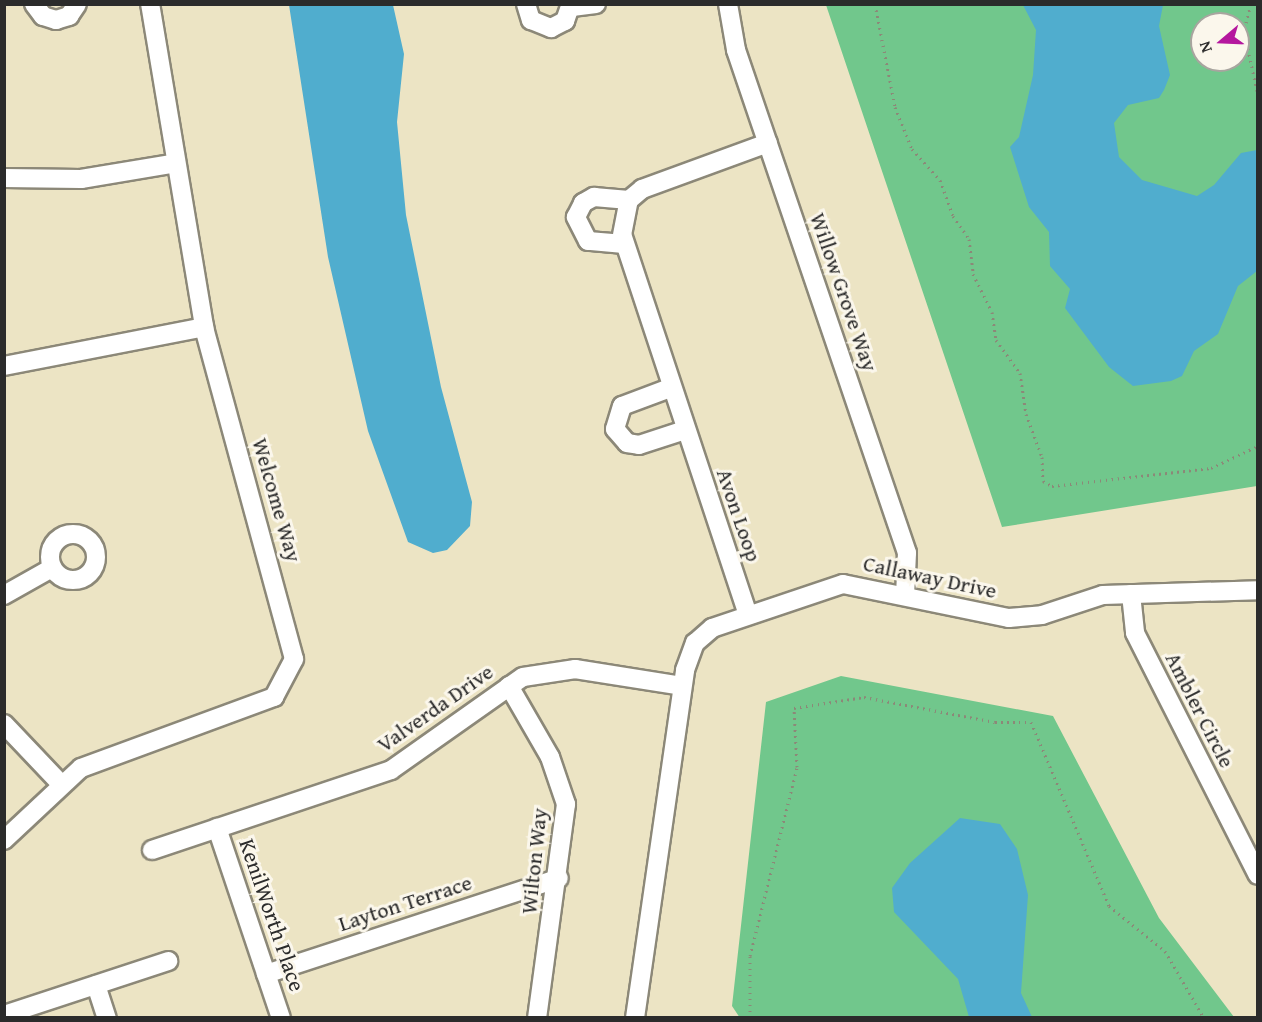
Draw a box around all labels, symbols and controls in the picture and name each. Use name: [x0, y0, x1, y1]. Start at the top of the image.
north arrow: [1190, 12, 1250, 72]
text: N: [1192, 38, 1218, 56]
street label: Willow Grove Way: [805, 209, 883, 375]
street label: Welcome Way: [247, 435, 307, 565]
street label: Avon Loop: [711, 465, 767, 565]
street label: Callaway Drive: [861, 550, 999, 604]
street label: Ambler Circle: [1160, 648, 1240, 772]
street label: Valverda Drive: [372, 658, 498, 758]
street label: Wilton Way: [515, 807, 553, 915]
street label: KenilWorth Place: [234, 835, 310, 995]
street label: Layton Terrace: [335, 869, 475, 937]

